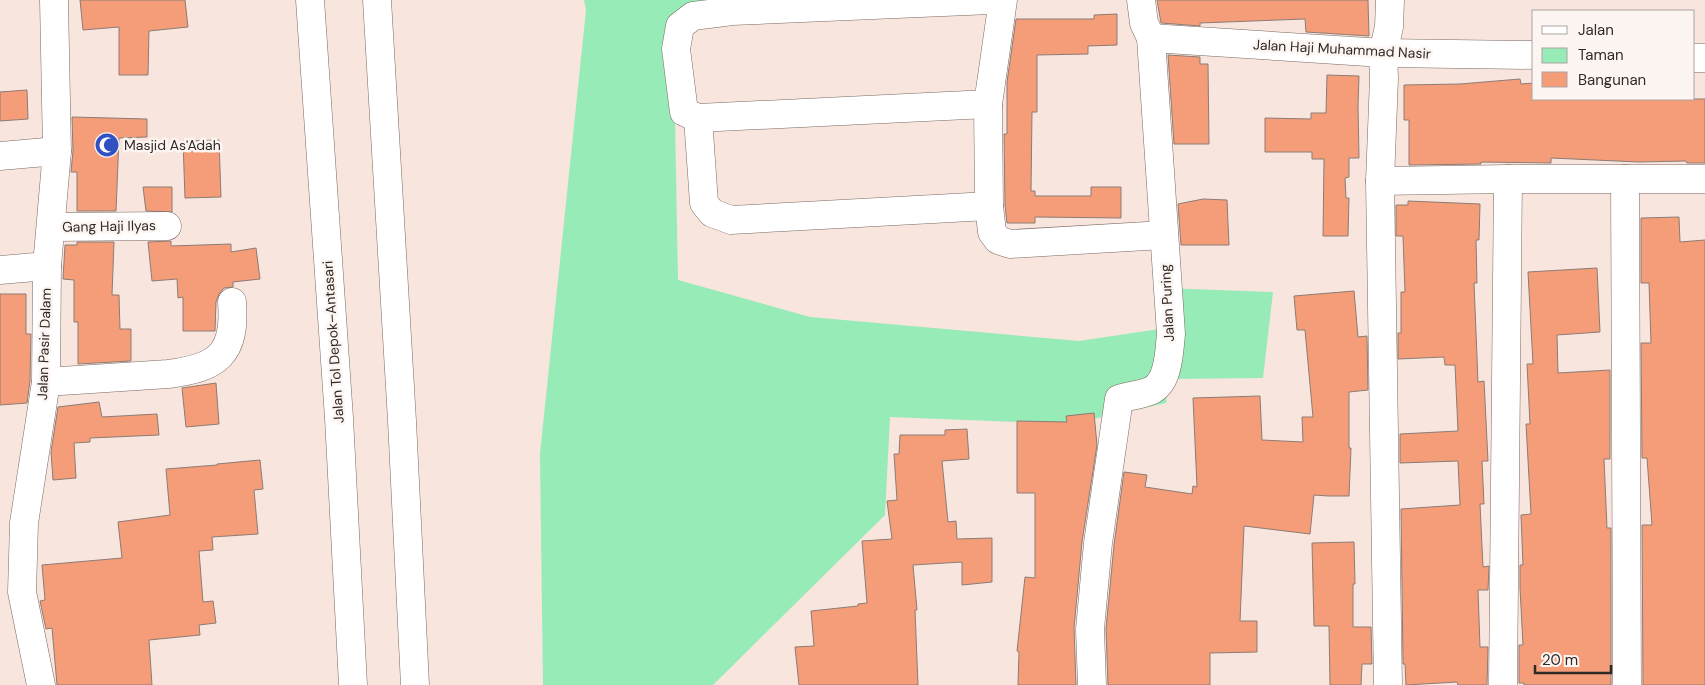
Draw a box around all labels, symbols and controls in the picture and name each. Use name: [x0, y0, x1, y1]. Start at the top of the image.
legend: [1532, 10, 1695, 100]
text: Jalan: [1578, 20, 1614, 40]
street label: Jalan Haji Muhammad Nasir: [1253, 35, 1431, 63]
text: Taman: [1578, 45, 1624, 65]
text: Bangunan: [1578, 70, 1646, 90]
mosque icon: Masjid As'Adah: [94, 132, 120, 158]
place label: Masjid As'Adah: [124, 136, 221, 154]
street label: Gang Haji Ilyas: [62, 216, 156, 236]
street label: Jalan Tol Depok–Antasari: [318, 260, 348, 424]
street label: Jalan Puring: [1156, 264, 1178, 342]
street label: Jalan Pasir Dalam: [33, 288, 55, 400]
scale bar: [1535, 642, 1611, 674]
text: 20 m: [1542, 650, 1578, 670]

